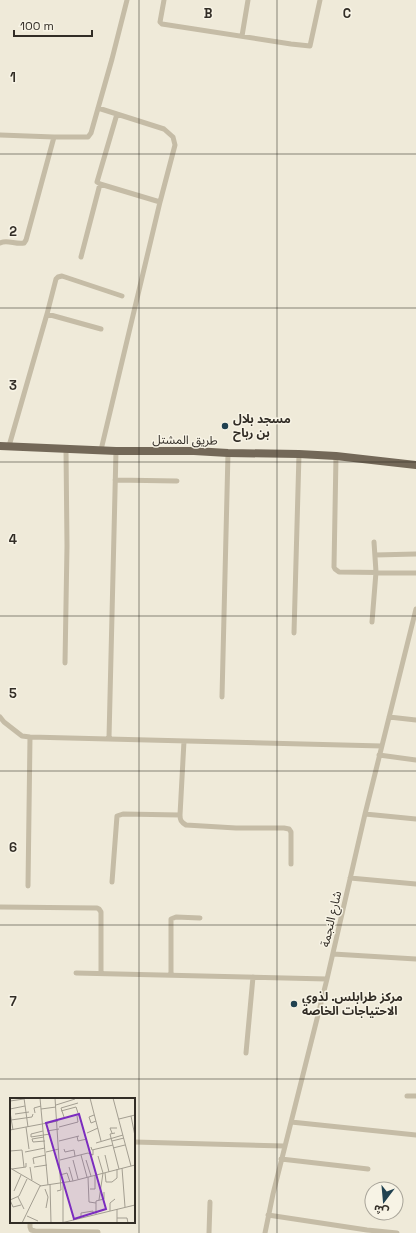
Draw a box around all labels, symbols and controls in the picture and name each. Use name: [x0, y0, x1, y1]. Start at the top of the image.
text: B: [204, 5, 213, 22]
text: C: [343, 5, 351, 22]
scale bar: [14, 12, 92, 38]
text: 100 m: [20, 18, 54, 34]
text: 1: [10, 69, 16, 86]
text: 2: [9, 223, 17, 240]
text: 3: [9, 377, 17, 394]
place label: مسجد بلال بن رباح: [233, 411, 291, 442]
marker: مسجد بلال بن رباح: [220, 421, 230, 431]
street label: طريق المشتل: [152, 431, 218, 449]
text: 4: [9, 531, 17, 548]
text: 5: [9, 685, 17, 702]
text: 6: [9, 839, 17, 856]
street label: شارع النجمة: [317, 889, 346, 949]
place label: مركز طرابلس. لذوي الاحتياجات الخاصة: [302, 989, 403, 1019]
text: 7: [9, 993, 17, 1010]
marker: مركز طرابلس. لذوي الاحتياجات الخاصة: [289, 999, 299, 1009]
inset map: [10, 1098, 135, 1223]
north arrow: [364, 1181, 404, 1221]
text: ش: [372, 1202, 390, 1219]

